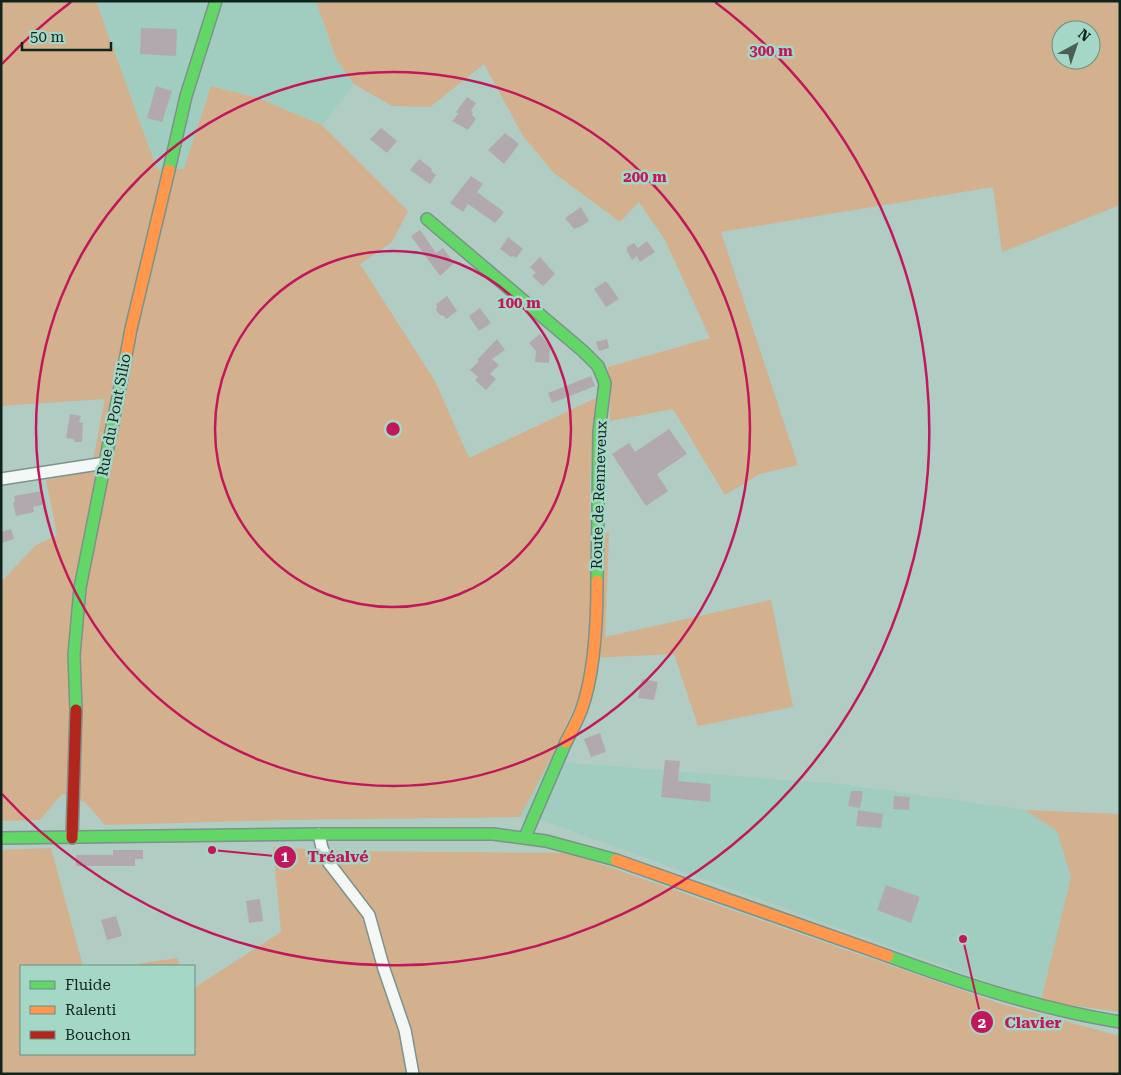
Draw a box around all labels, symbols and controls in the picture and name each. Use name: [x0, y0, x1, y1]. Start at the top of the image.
scale bar: [22, 20, 111, 52]
north arrow: [1051, 20, 1101, 70]
text: N: [1075, 25, 1094, 45]
text: 50 m: [30, 28, 65, 46]
text: 300 m: [749, 42, 793, 60]
text: 200 m: [623, 168, 667, 186]
text: 100 m: [497, 294, 541, 312]
street label: Rue du Pont Silio: [93, 352, 135, 478]
centre of rings: [384, 420, 402, 438]
street label: Route de Renneveux: [587, 420, 611, 570]
callout: Tréalvé: [272, 841, 379, 872]
text: Tréalvé: [307, 847, 369, 866]
text: 1: [281, 848, 290, 866]
legend: [20, 965, 195, 1055]
text: Fluide: [65, 976, 111, 994]
text: Ralenti: [65, 1001, 117, 1019]
callout: Clavier: [969, 1007, 1071, 1038]
text: Clavier: [1004, 1013, 1062, 1032]
text: 2: [978, 1014, 986, 1032]
text: Bouchon: [65, 1026, 131, 1044]

